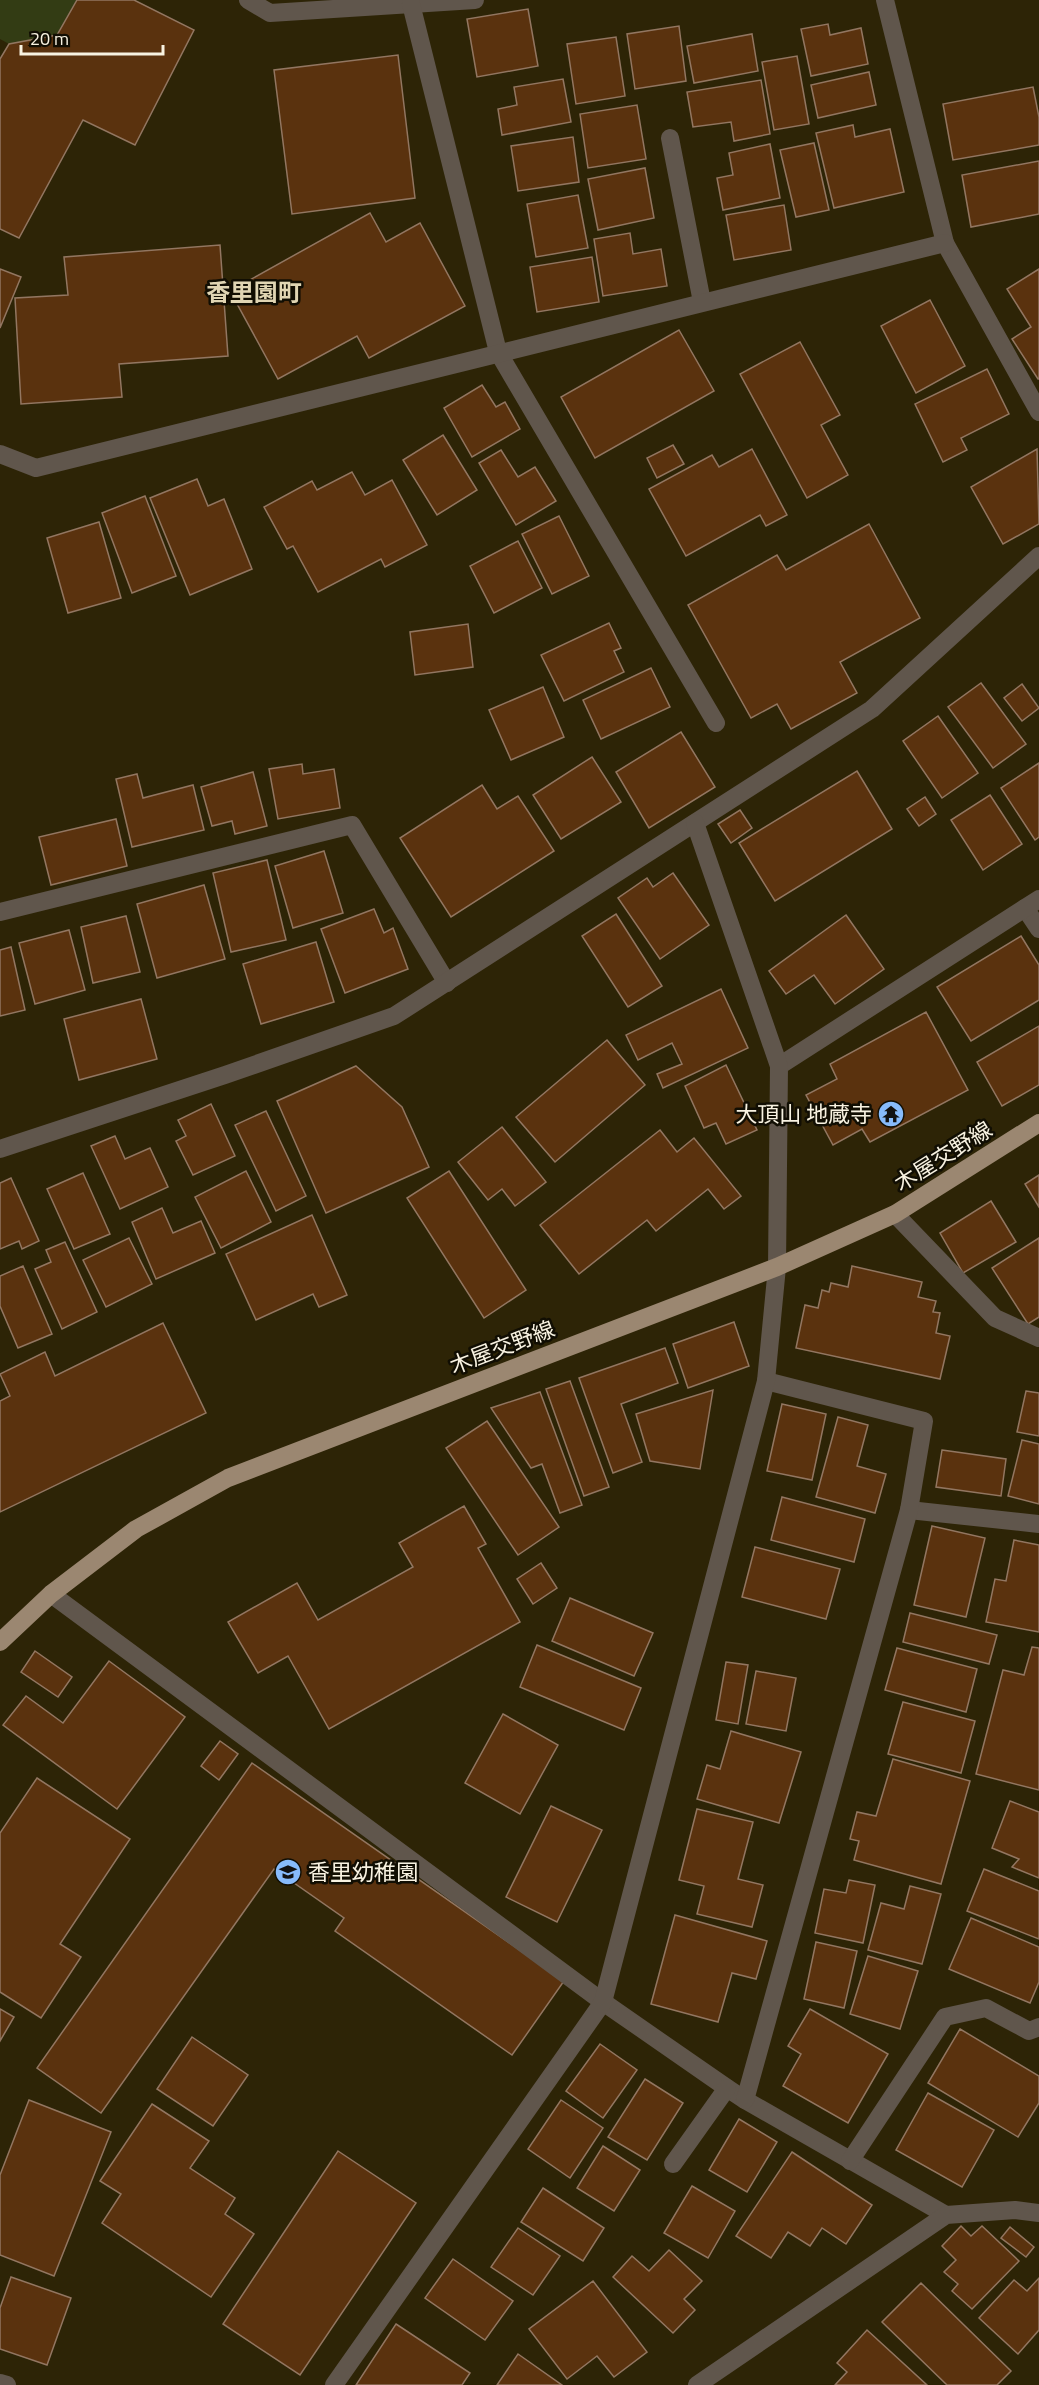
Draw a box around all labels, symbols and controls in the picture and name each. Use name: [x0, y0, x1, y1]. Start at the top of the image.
scale bar: [21, 18, 164, 56]
text: 20 m: [30, 25, 69, 52]
district label: 香里園町: [206, 274, 302, 310]
place label: 大頂山 地蔵寺: [735, 1097, 872, 1131]
temple icon: 大頂山 地蔵寺: [876, 1099, 906, 1129]
street label: 木屋交野線: [887, 1112, 999, 1200]
street label: 木屋交野線: [445, 1311, 559, 1383]
place label: 香里幼稚園: [308, 1855, 418, 1889]
school or university icon: 香里幼稚園: [273, 1857, 303, 1887]

